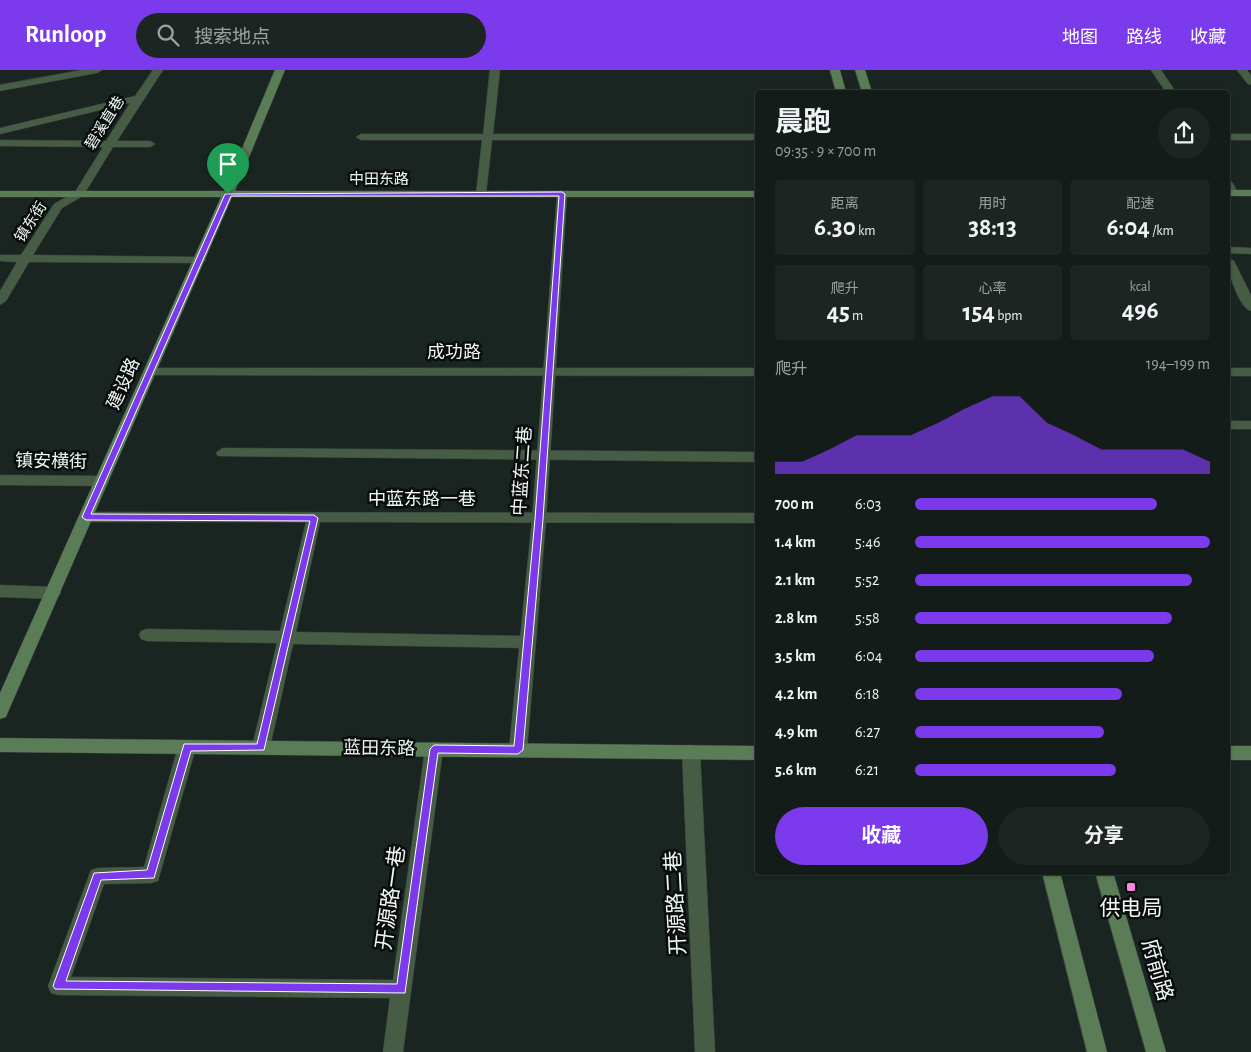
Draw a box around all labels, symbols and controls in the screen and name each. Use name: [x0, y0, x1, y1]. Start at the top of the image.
search box: [136, 13, 486, 58]
icon: search: [154, 21, 182, 49]
text: Runloop: [25, 23, 106, 47]
text: 搜索地点: [194, 28, 270, 47]
text: 地图: [1062, 29, 1098, 47]
text: 路线: [1126, 29, 1162, 47]
text: 收藏: [1190, 29, 1226, 47]
street label: 碧溪直巷: [82, 93, 127, 152]
button: share: [1158, 107, 1210, 159]
text: 晨跑: [775, 109, 831, 137]
pin: [207, 143, 249, 194]
text: 09:35 · 9 × 700 m: [775, 143, 876, 159]
icon: arrive: [214, 150, 242, 178]
street label: 中田东路: [349, 171, 409, 187]
text: 距离: [831, 197, 859, 211]
text: 用时: [978, 197, 1006, 211]
text: 配速: [1126, 197, 1154, 211]
street label: 镇东街: [12, 198, 50, 245]
text: 6.30: [814, 215, 856, 240]
text: 38:13: [968, 215, 1017, 240]
text: 6:04: [1107, 215, 1150, 240]
text: km: [856, 224, 876, 238]
text: /km: [1150, 224, 1174, 238]
text: kcal: [1129, 280, 1151, 294]
text: 爬升: [831, 282, 859, 296]
text: 心率: [978, 282, 1006, 296]
text: 496: [1122, 298, 1159, 323]
text: 45: [826, 300, 850, 325]
text: 154: [962, 300, 995, 325]
text: m: [850, 309, 863, 323]
text: bpm: [995, 309, 1023, 323]
street label: 成功路: [427, 342, 481, 362]
street label: 建设路: [103, 355, 143, 412]
text: 194–199 m: [1146, 356, 1210, 372]
text: 爬升: [775, 361, 807, 377]
street label: 中蓝东二巷: [509, 425, 535, 517]
street label: 镇安横街: [15, 450, 87, 472]
street label: 中蓝东路一巷: [368, 489, 476, 509]
text: 700 m: [775, 496, 814, 512]
text: 6:03: [855, 496, 881, 512]
text: 1.4 km: [775, 534, 816, 550]
text: 5:46: [855, 534, 881, 550]
text: 2.1 km: [775, 572, 815, 588]
text: 5:52: [855, 572, 879, 588]
text: 2.8 km: [775, 610, 817, 626]
text: 5:58: [855, 610, 880, 626]
text: 3.5 km: [775, 648, 816, 664]
text: 6:04: [855, 648, 882, 664]
text: 4.2 km: [775, 686, 818, 702]
text: 6:18: [855, 686, 879, 702]
text: 4.9 km: [775, 724, 818, 740]
text: 6:27: [855, 724, 880, 740]
street label: 蓝田东路: [343, 737, 415, 759]
text: 5.6 km: [775, 762, 817, 778]
text: 6:21: [855, 762, 879, 778]
button: 收藏: [775, 807, 988, 865]
button: 分享: [998, 807, 1210, 865]
street label: 开源路一巷: [372, 844, 409, 951]
street label: 开源路二巷: [662, 850, 689, 956]
marker: 供电局: [1125, 881, 1137, 893]
place label: 供电局: [1100, 897, 1163, 919]
street label: 府前路: [1138, 937, 1177, 1003]

